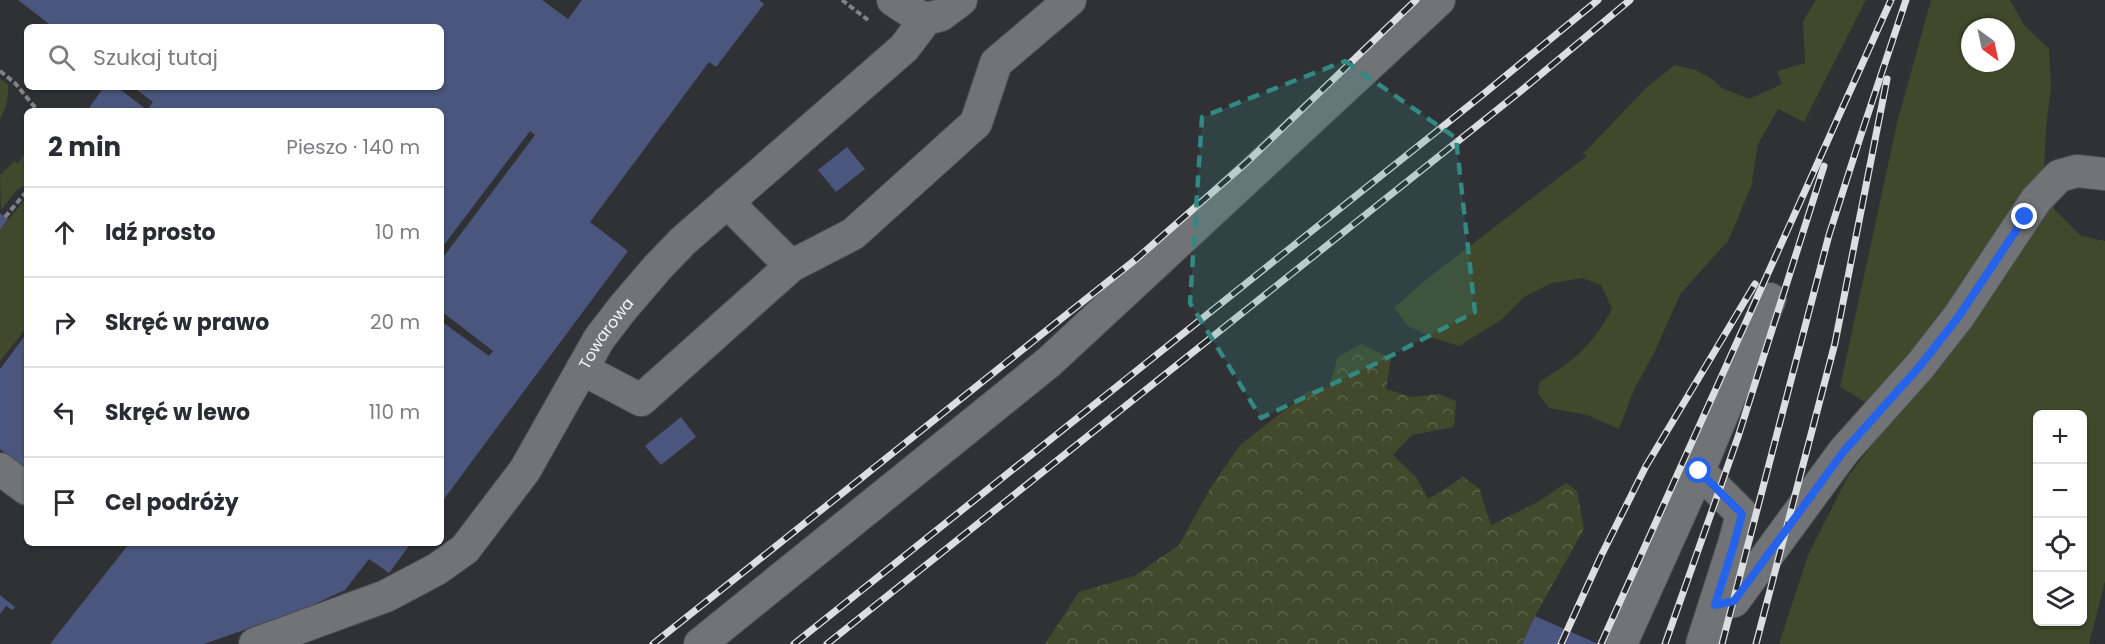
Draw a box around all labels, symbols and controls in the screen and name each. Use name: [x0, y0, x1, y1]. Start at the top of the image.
north arrow: [1961, 18, 2015, 72]
search box: [24, 24, 444, 90]
icon: search: [45, 41, 78, 74]
text: Szukaj tutaj: [93, 42, 218, 73]
text: 2 min: [48, 129, 121, 165]
text: Pieszo · 140 m: [286, 133, 420, 161]
route end: [2011, 203, 2037, 229]
icon: ahead: [48, 216, 81, 249]
text: Idź prosto: [105, 217, 216, 248]
text: 10 m: [375, 218, 420, 246]
street label: Towarowa: [573, 292, 639, 373]
icon: right: [48, 306, 81, 339]
text: Skręć w prawo: [105, 307, 269, 338]
text: 20 m: [370, 308, 420, 336]
icon: left: [48, 396, 81, 429]
text: Skręć w lewo: [105, 397, 250, 428]
text: 110 m: [369, 398, 420, 426]
map controls: [2033, 410, 2087, 626]
button: +: [2033, 410, 2087, 464]
route start: [1685, 457, 1711, 483]
button: −: [2033, 464, 2087, 518]
icon: arrive: [48, 486, 81, 519]
text: Cel podróży: [105, 487, 239, 518]
button: locate: [2033, 518, 2087, 572]
button: layers: [2033, 572, 2087, 626]

